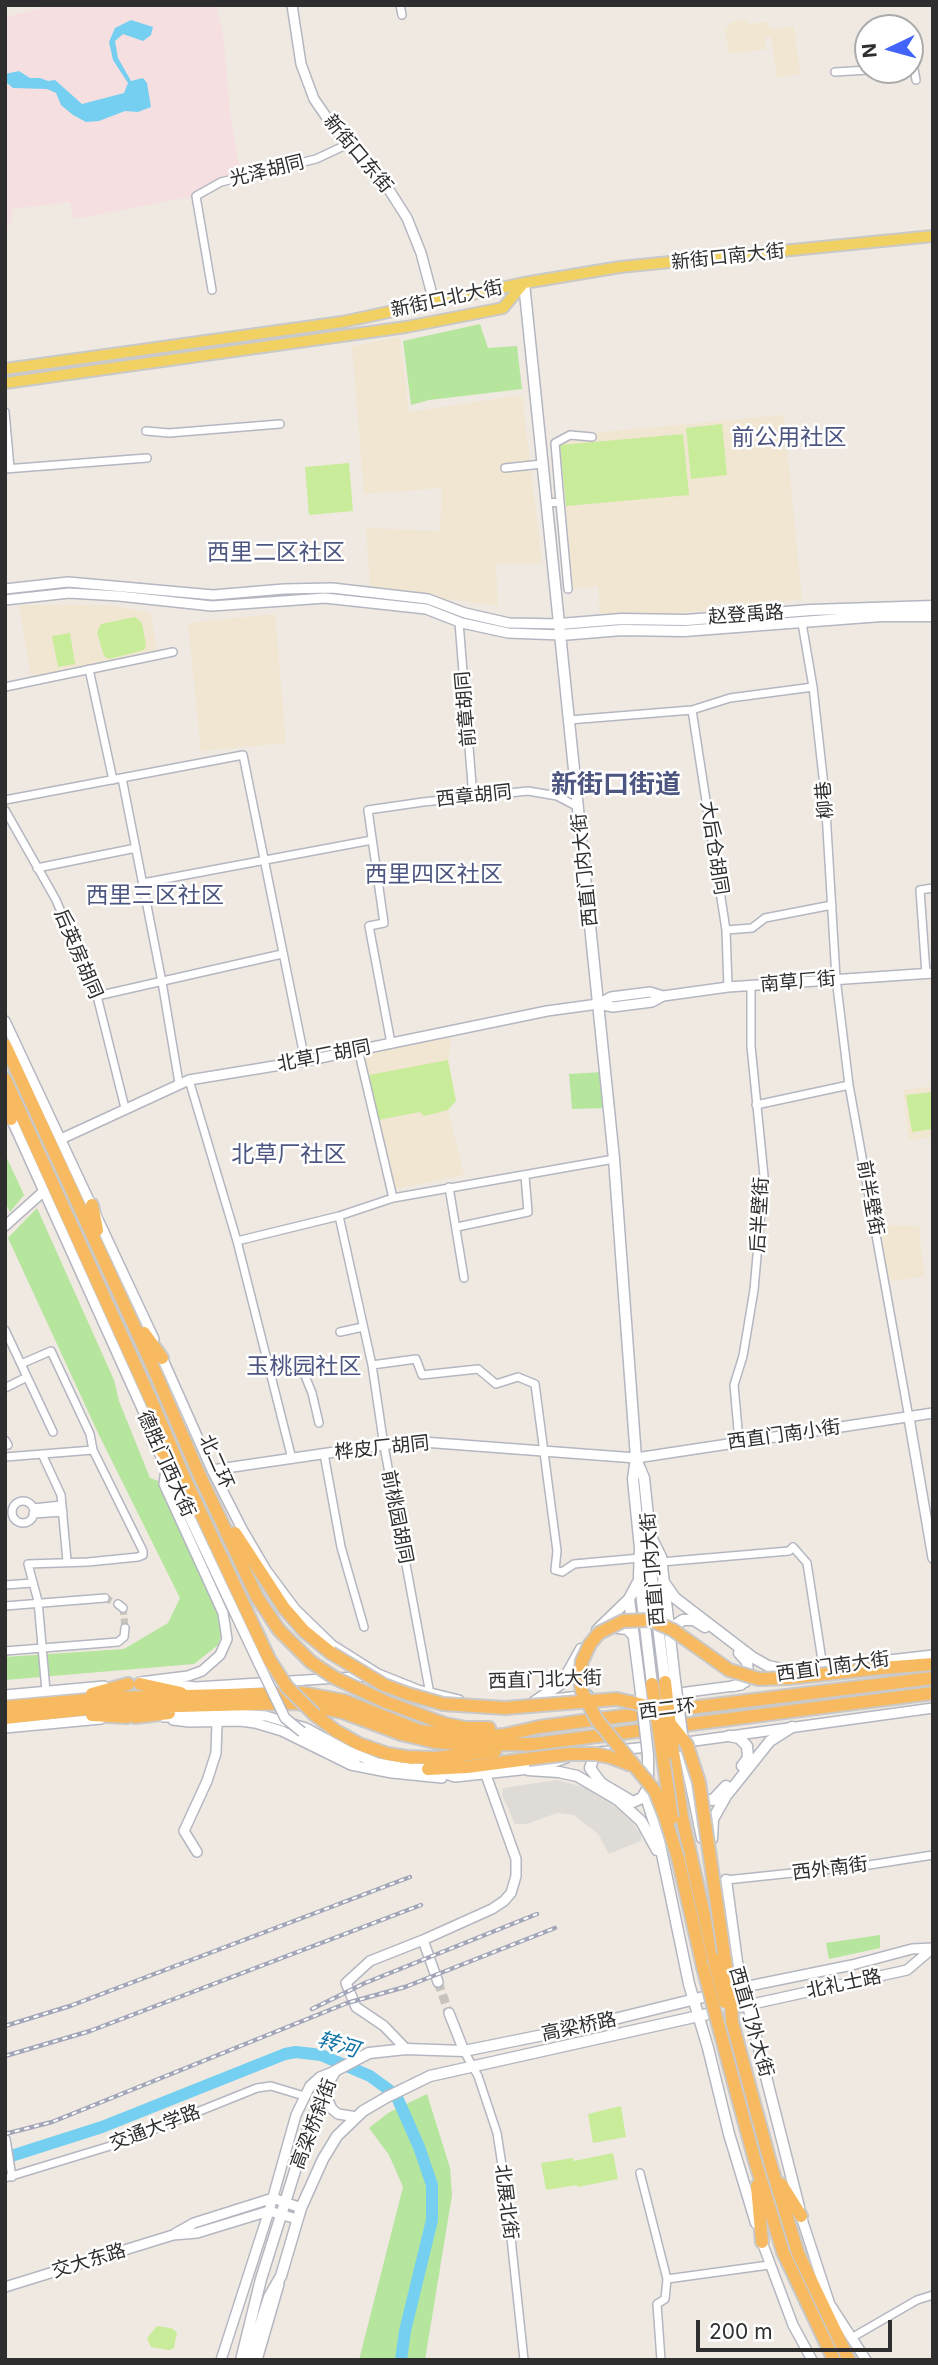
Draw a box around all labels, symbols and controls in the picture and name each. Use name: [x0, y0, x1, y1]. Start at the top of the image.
north arrow: [854, 14, 924, 84]
text: N: [857, 42, 882, 59]
street label: 新街口东街: [319, 110, 397, 198]
street label: 光泽胡同: [227, 151, 307, 191]
street label: 新街口南大街: [670, 240, 786, 274]
street label: 新街口北大街: [389, 276, 505, 322]
district label: 前公用社区: [732, 424, 846, 452]
district label: 西里二区社区: [207, 539, 345, 567]
street label: 赵登禹路: [707, 601, 785, 629]
street label: 前章胡同: [451, 670, 481, 748]
district label: 新街口街道: [551, 769, 681, 801]
street label: 柳巷: [812, 780, 838, 820]
street label: 西章胡同: [435, 781, 513, 811]
street label: 大后仓胡同: [695, 799, 733, 897]
street label: 西直门内大街: [568, 812, 602, 928]
district label: 西里四区社区: [365, 861, 503, 889]
district label: 西里三区社区: [86, 882, 224, 910]
street label: 后英房胡同: [49, 906, 107, 1002]
street label: 南草厂街: [759, 967, 837, 997]
street label: 北草厂胡同: [275, 1036, 373, 1076]
district label: 北草厂社区: [232, 1141, 346, 1169]
street label: 前半壁街: [852, 1159, 888, 1237]
street label: 后半壁街: [747, 1176, 773, 1254]
district label: 玉桃园社区: [247, 1353, 361, 1381]
street label: 德胜门西大街: [132, 1407, 200, 1521]
street label: 西直门南小街: [726, 1416, 842, 1454]
street label: 北二环: [194, 1431, 238, 1493]
street label: 桦皮厂胡同: [334, 1432, 430, 1464]
street label: 前桃园胡同: [377, 1468, 417, 1566]
street label: 西直门内大街: [637, 1511, 669, 1627]
street label: 西直门南大街: [775, 1648, 891, 1686]
street label: 西直门北大街: [488, 1667, 602, 1693]
street label: 西二环: [637, 1694, 697, 1724]
street label: 西外南街: [791, 1853, 869, 1885]
street label: 西直门外大街: [724, 1964, 778, 2080]
street label: 北礼士路: [804, 1965, 884, 2003]
street label: 高梁桥路: [539, 2008, 619, 2046]
water label: 转河: [314, 2027, 362, 2063]
street label: 高梁桥斜街: [286, 2076, 342, 2172]
street label: 交通大学路: [107, 2100, 203, 2156]
street label: 北展北街: [490, 2163, 522, 2241]
street label: 交大东路: [49, 2239, 129, 2283]
scale bar: [700, 2306, 896, 2350]
text: 200 m: [709, 2319, 773, 2344]

